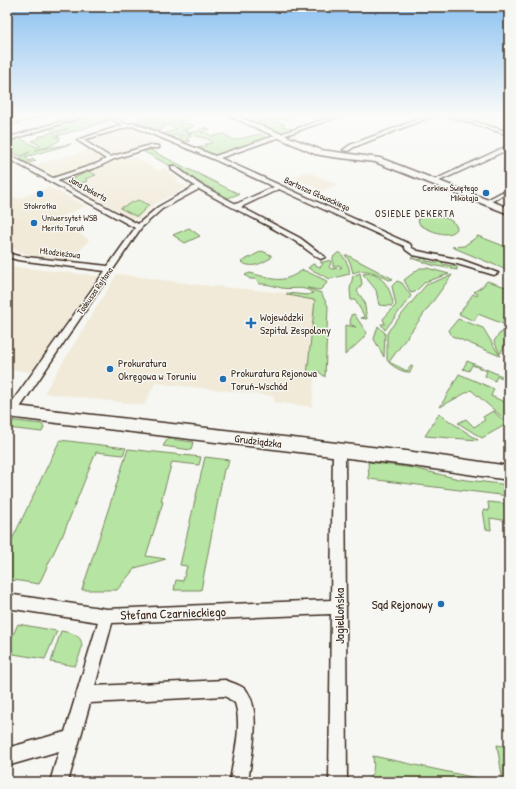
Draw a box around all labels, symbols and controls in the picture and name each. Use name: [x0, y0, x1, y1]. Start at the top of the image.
street label: Jana Dekerta: [67, 174, 110, 205]
street label: Bartosza Głowackiego: [282, 174, 352, 214]
place label: Cerkiew Świętego Mikołaja: [422, 182, 478, 204]
marker: Cerkiew Świętego Mikołaja: [481, 188, 491, 198]
marker: Stokrotka: [35, 189, 45, 199]
place label: Stokrotka: [24, 200, 56, 212]
district label: OSIEDLE DEKERTA: [375, 207, 455, 220]
place label: Uniwersytet WSB Merito Toruń: [42, 212, 98, 234]
marker: Uniwersytet WSB Merito Toruń: [29, 218, 39, 228]
street label: Młodzieżowa: [39, 245, 81, 261]
street label: Tadeusza Rejtana: [74, 265, 116, 317]
place label: Wojewódzki Szpital Zespolony: [260, 310, 331, 337]
marker: Wojewódzki Szpital Zespolony: [245, 317, 257, 329]
place label: Prokuratura Okręgowa w Toruniu: [118, 356, 197, 383]
marker: Prokuratura Okręgowa w Toruniu: [105, 364, 115, 374]
place label: Prokuratura Rejonowa Toruń-Wschód: [231, 366, 318, 393]
marker: Prokuratura Rejonowa Toruń-Wschód: [218, 374, 228, 384]
street label: Grudziądzka: [234, 431, 283, 451]
street label: Jagiellońska: [330, 588, 348, 644]
place label: Sąd Rejonowy: [372, 595, 433, 613]
marker: Sąd Rejonowy: [436, 599, 446, 609]
street label: Stefana Czarnieckiego: [120, 602, 226, 624]

